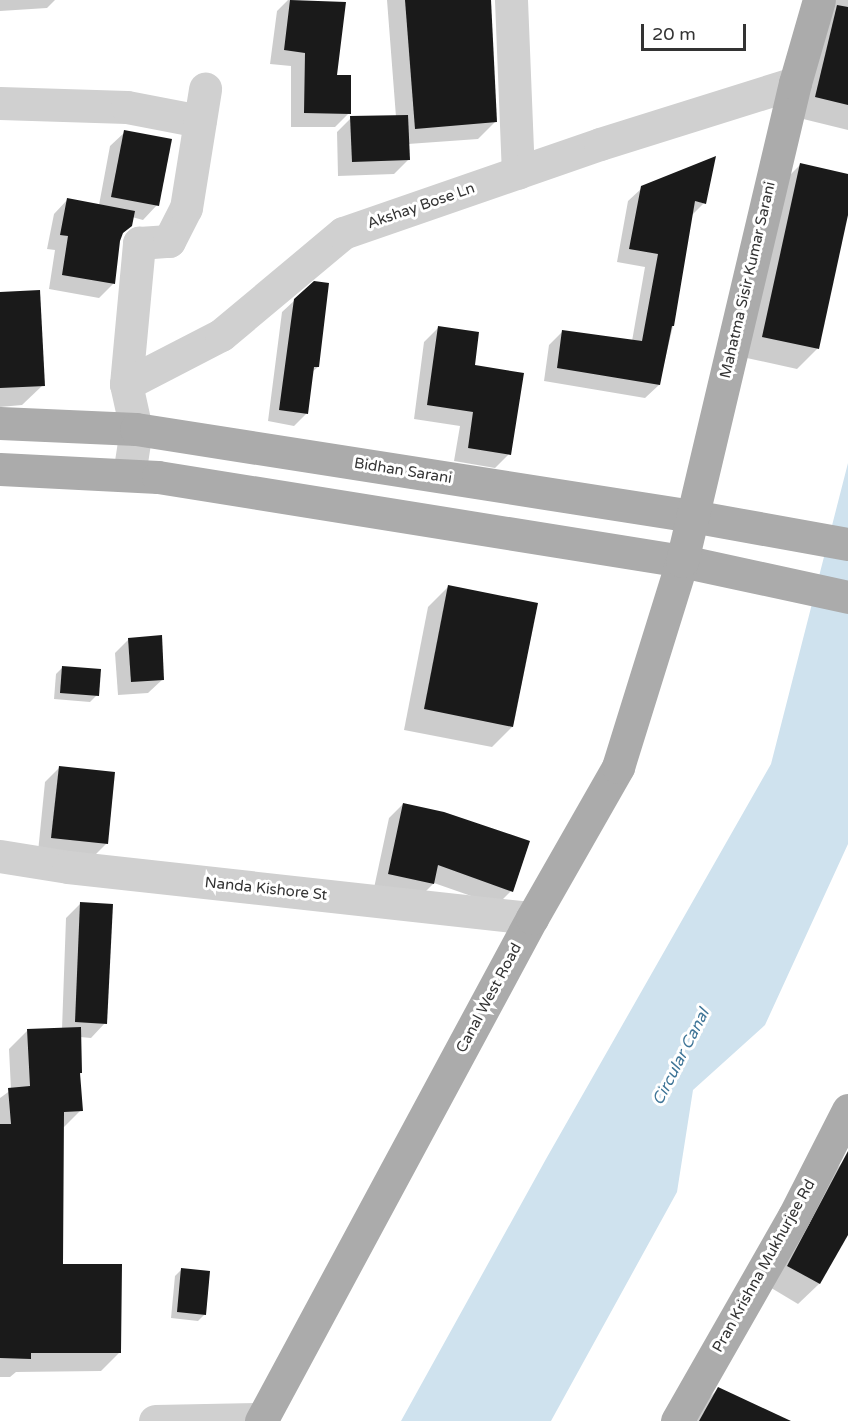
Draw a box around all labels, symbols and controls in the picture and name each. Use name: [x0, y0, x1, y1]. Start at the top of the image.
scale bar: [644, 12, 749, 50]
text: 20 m: [652, 23, 696, 45]
street label: Akshay Bose Ln: [365, 179, 477, 233]
street label: Mahatma Sisir Kumar Sarani: [717, 180, 779, 380]
street label: Bidhan Sarani: [353, 454, 453, 488]
street label: Nanda Kishore St: [204, 874, 328, 904]
street label: Canal West Road: [453, 940, 525, 1056]
water label: Circular Canal: [649, 1006, 713, 1108]
street label: Pran Krishna Mukhurjee Rd: [709, 1176, 819, 1356]

